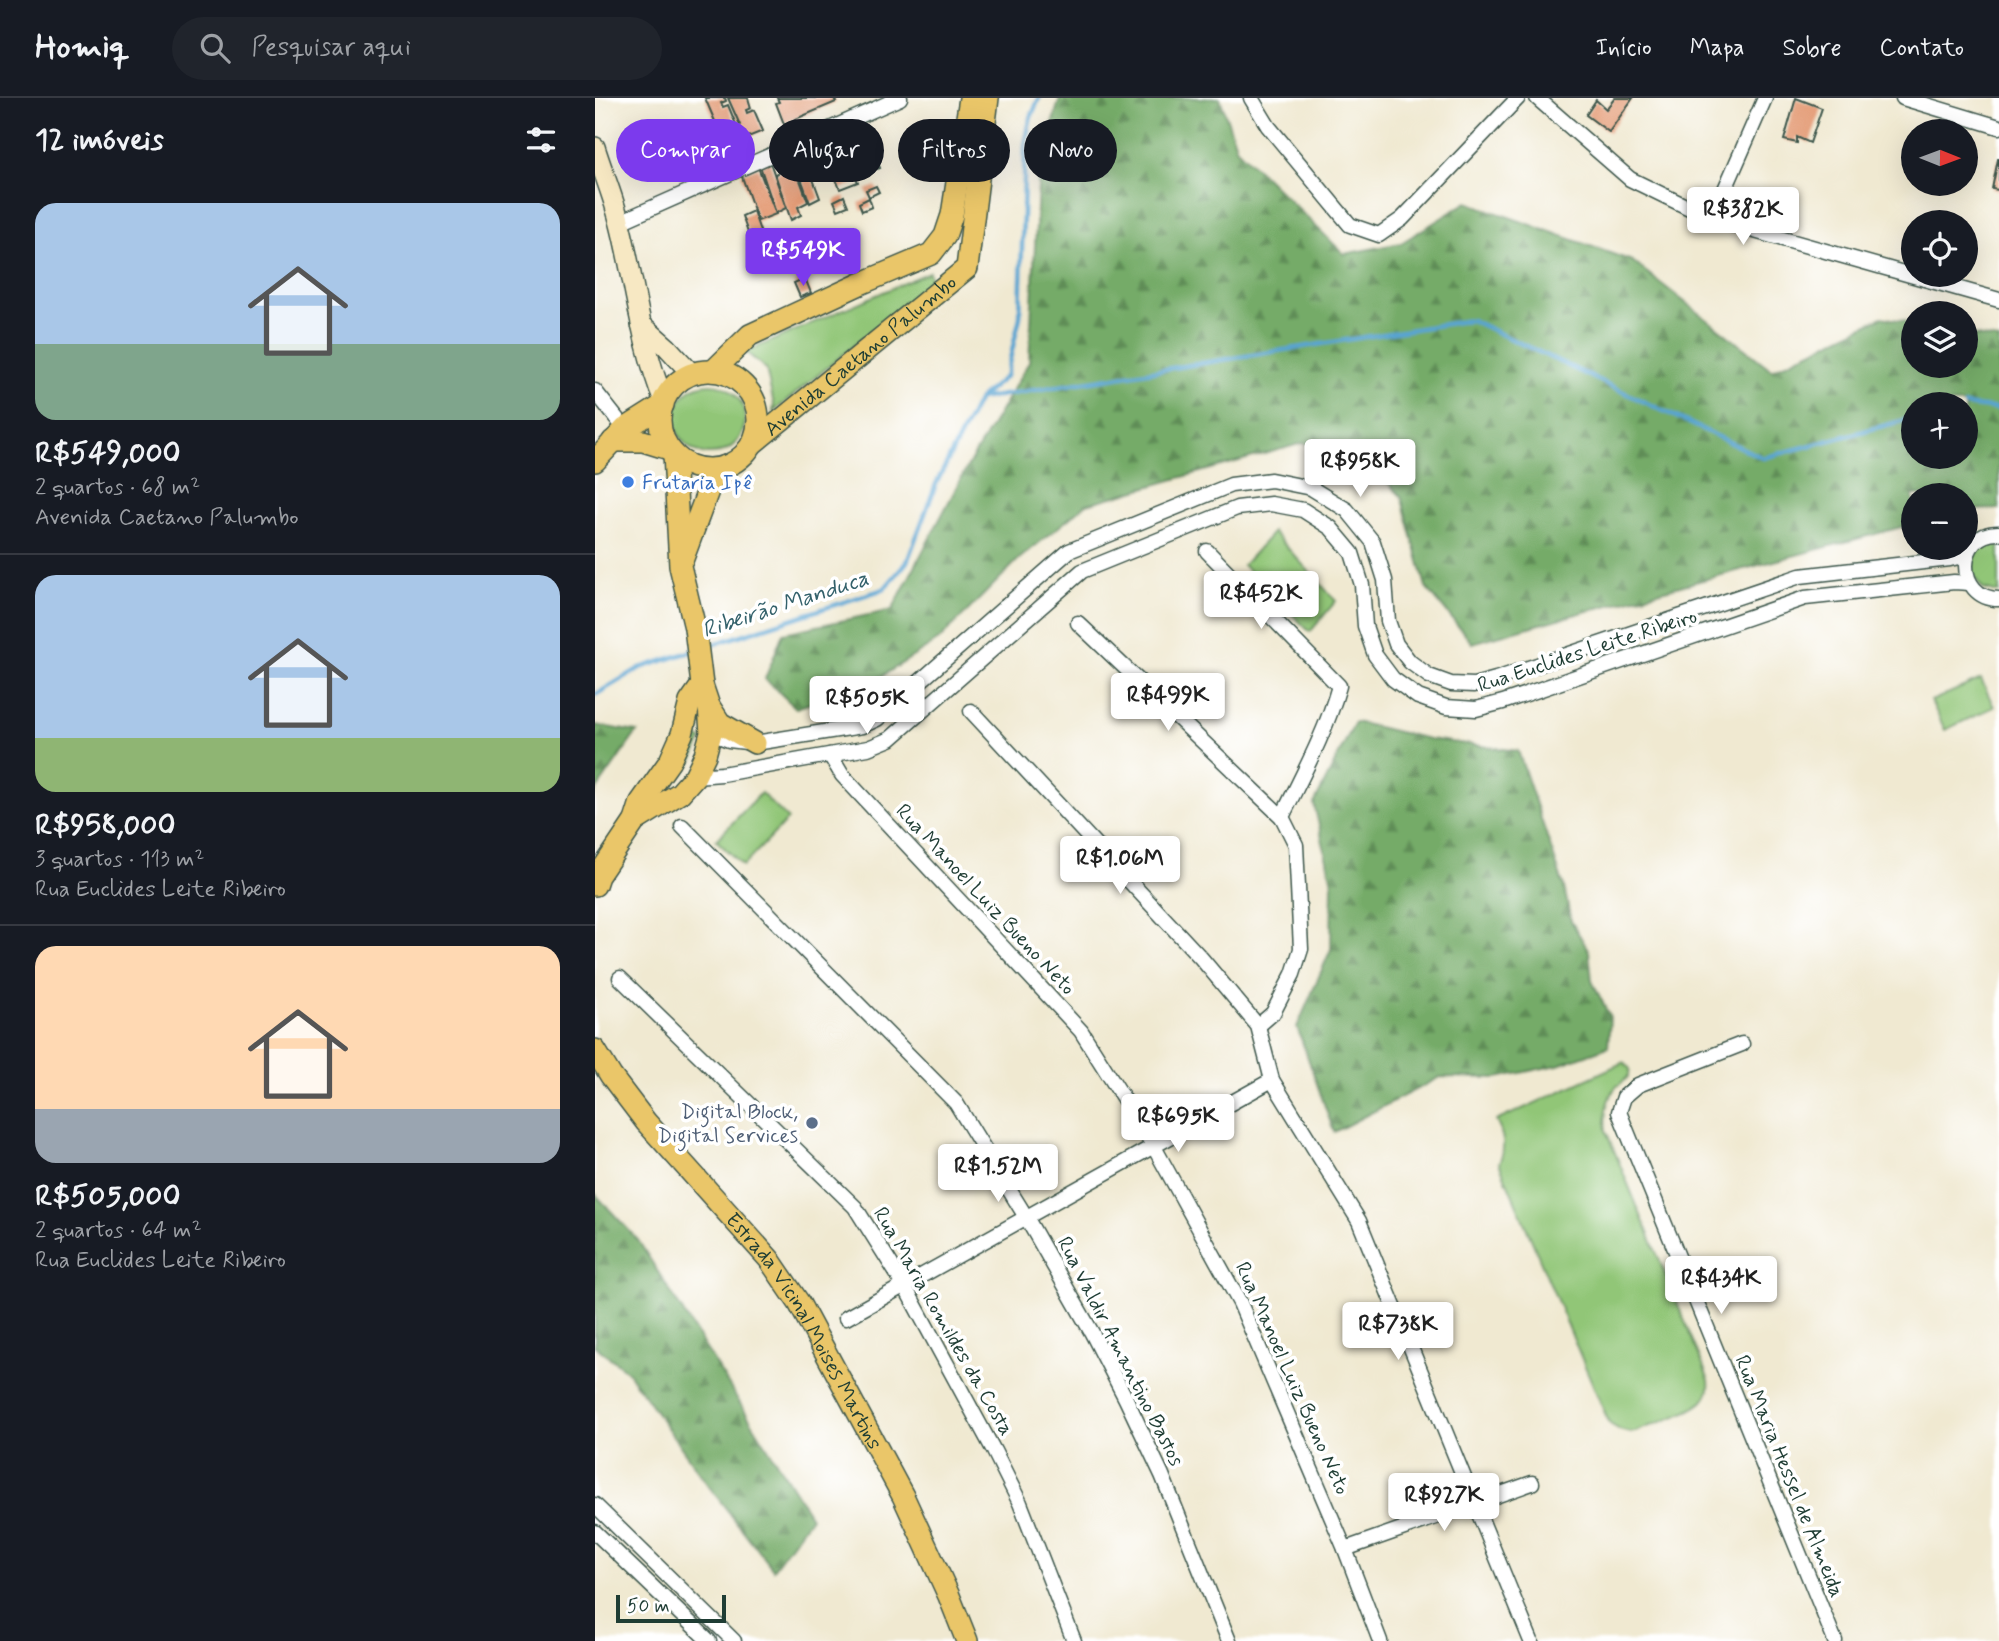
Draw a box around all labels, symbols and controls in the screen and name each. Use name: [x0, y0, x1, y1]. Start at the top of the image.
search box: [172, 17, 662, 80]
text: Homiq: [35, 26, 130, 70]
icon: search: [196, 29, 234, 67]
text: Pesquisar aqui: [252, 31, 411, 65]
text: Início: [1595, 33, 1652, 64]
text: Mapa: [1690, 33, 1744, 64]
text: Sobre: [1782, 33, 1842, 64]
text: Contato: [1880, 33, 1964, 64]
chip: Comprar: [616, 119, 755, 182]
chip: Alugar: [769, 119, 884, 182]
chip: Filtros: [898, 119, 1010, 182]
chip: Novo: [1024, 119, 1117, 182]
north arrow: [1901, 119, 1977, 196]
map controls: [1901, 119, 1978, 560]
text: 12 imóveis: [35, 121, 164, 160]
icon: filters: [522, 121, 560, 159]
pin: R$382K: [1686, 188, 1800, 247]
text: R$382K: [1703, 195, 1783, 225]
button: locate: [1901, 210, 1978, 287]
pin: R$549K: [746, 228, 860, 288]
text: R$549K: [761, 236, 845, 266]
icon: home: [235, 248, 361, 374]
street label: Avenida Caetano Palumbo: [759, 269, 963, 443]
button: layers: [1901, 301, 1978, 378]
button: +: [1901, 392, 1978, 469]
text: R$549,000: [35, 434, 181, 473]
pin: R$958K: [1303, 440, 1417, 499]
text: R$958K: [1320, 447, 1400, 477]
place label: Frutaria Ipê: [642, 469, 753, 497]
text: 2 quartos · 68 m²: [35, 473, 200, 503]
marker: Frutaria Ipê: [620, 474, 636, 490]
button: −: [1901, 483, 1978, 560]
text: Avenida Caetano Palumbo: [35, 503, 299, 533]
water label: Ribeirão Manduca: [698, 564, 873, 646]
pin: R$452K: [1204, 572, 1318, 631]
text: R$452K: [1220, 579, 1302, 609]
street label: Rua Euclides Leite Ribeiro: [1474, 602, 1701, 700]
icon: home: [235, 620, 361, 746]
pin: R$499K: [1111, 674, 1225, 733]
pin: R$505K: [810, 676, 924, 736]
text: R$499K: [1127, 681, 1209, 711]
text: R$505K: [826, 684, 908, 714]
street label: Rua Manoel Luiz Bueno Neto: [889, 798, 1081, 1001]
text: R$958,000: [35, 806, 176, 845]
pin: R$1.06M: [1055, 836, 1185, 896]
text: R$1.06M: [1076, 844, 1164, 874]
text: 3 quartos · 113 m²: [35, 845, 205, 875]
text: Rua Euclides Leite Ribeiro: [35, 875, 286, 905]
icon: home: [235, 991, 361, 1117]
pin: R$695K: [1121, 1094, 1235, 1154]
place label: Digital Block, Digital Services: [658, 1098, 798, 1152]
text: R$695K: [1137, 1102, 1219, 1132]
marker: Digital Block, Digital Services: [804, 1115, 820, 1131]
pin: R$1.52M: [933, 1144, 1063, 1204]
text: R$1.52M: [954, 1152, 1042, 1182]
text: R$505,000: [35, 1177, 180, 1216]
street label: Rua Maria Romildes da Costa: [866, 1202, 1020, 1441]
street label: Estrada Vicinal Moises Martins: [719, 1207, 888, 1455]
text: 2 quartos · 64 m²: [35, 1216, 202, 1246]
street label: Rua Valdir Amantino Bastos: [1050, 1232, 1190, 1471]
text: Rua Euclides Leite Ribeiro: [35, 1246, 286, 1276]
pin: R$434K: [1664, 1256, 1778, 1316]
street label: Rua Manoel Luiz Bueno Neto: [1228, 1258, 1356, 1499]
text: R$434K: [1681, 1264, 1761, 1294]
pin: R$738K: [1341, 1302, 1455, 1362]
text: R$738K: [1358, 1310, 1438, 1340]
street label: Rua Maria Hessel de Almeida: [1728, 1351, 1851, 1602]
pin: R$927K: [1387, 1474, 1501, 1533]
text: R$927K: [1404, 1481, 1484, 1511]
scale bar: [616, 1592, 726, 1624]
text: 50 m: [627, 1594, 670, 1619]

